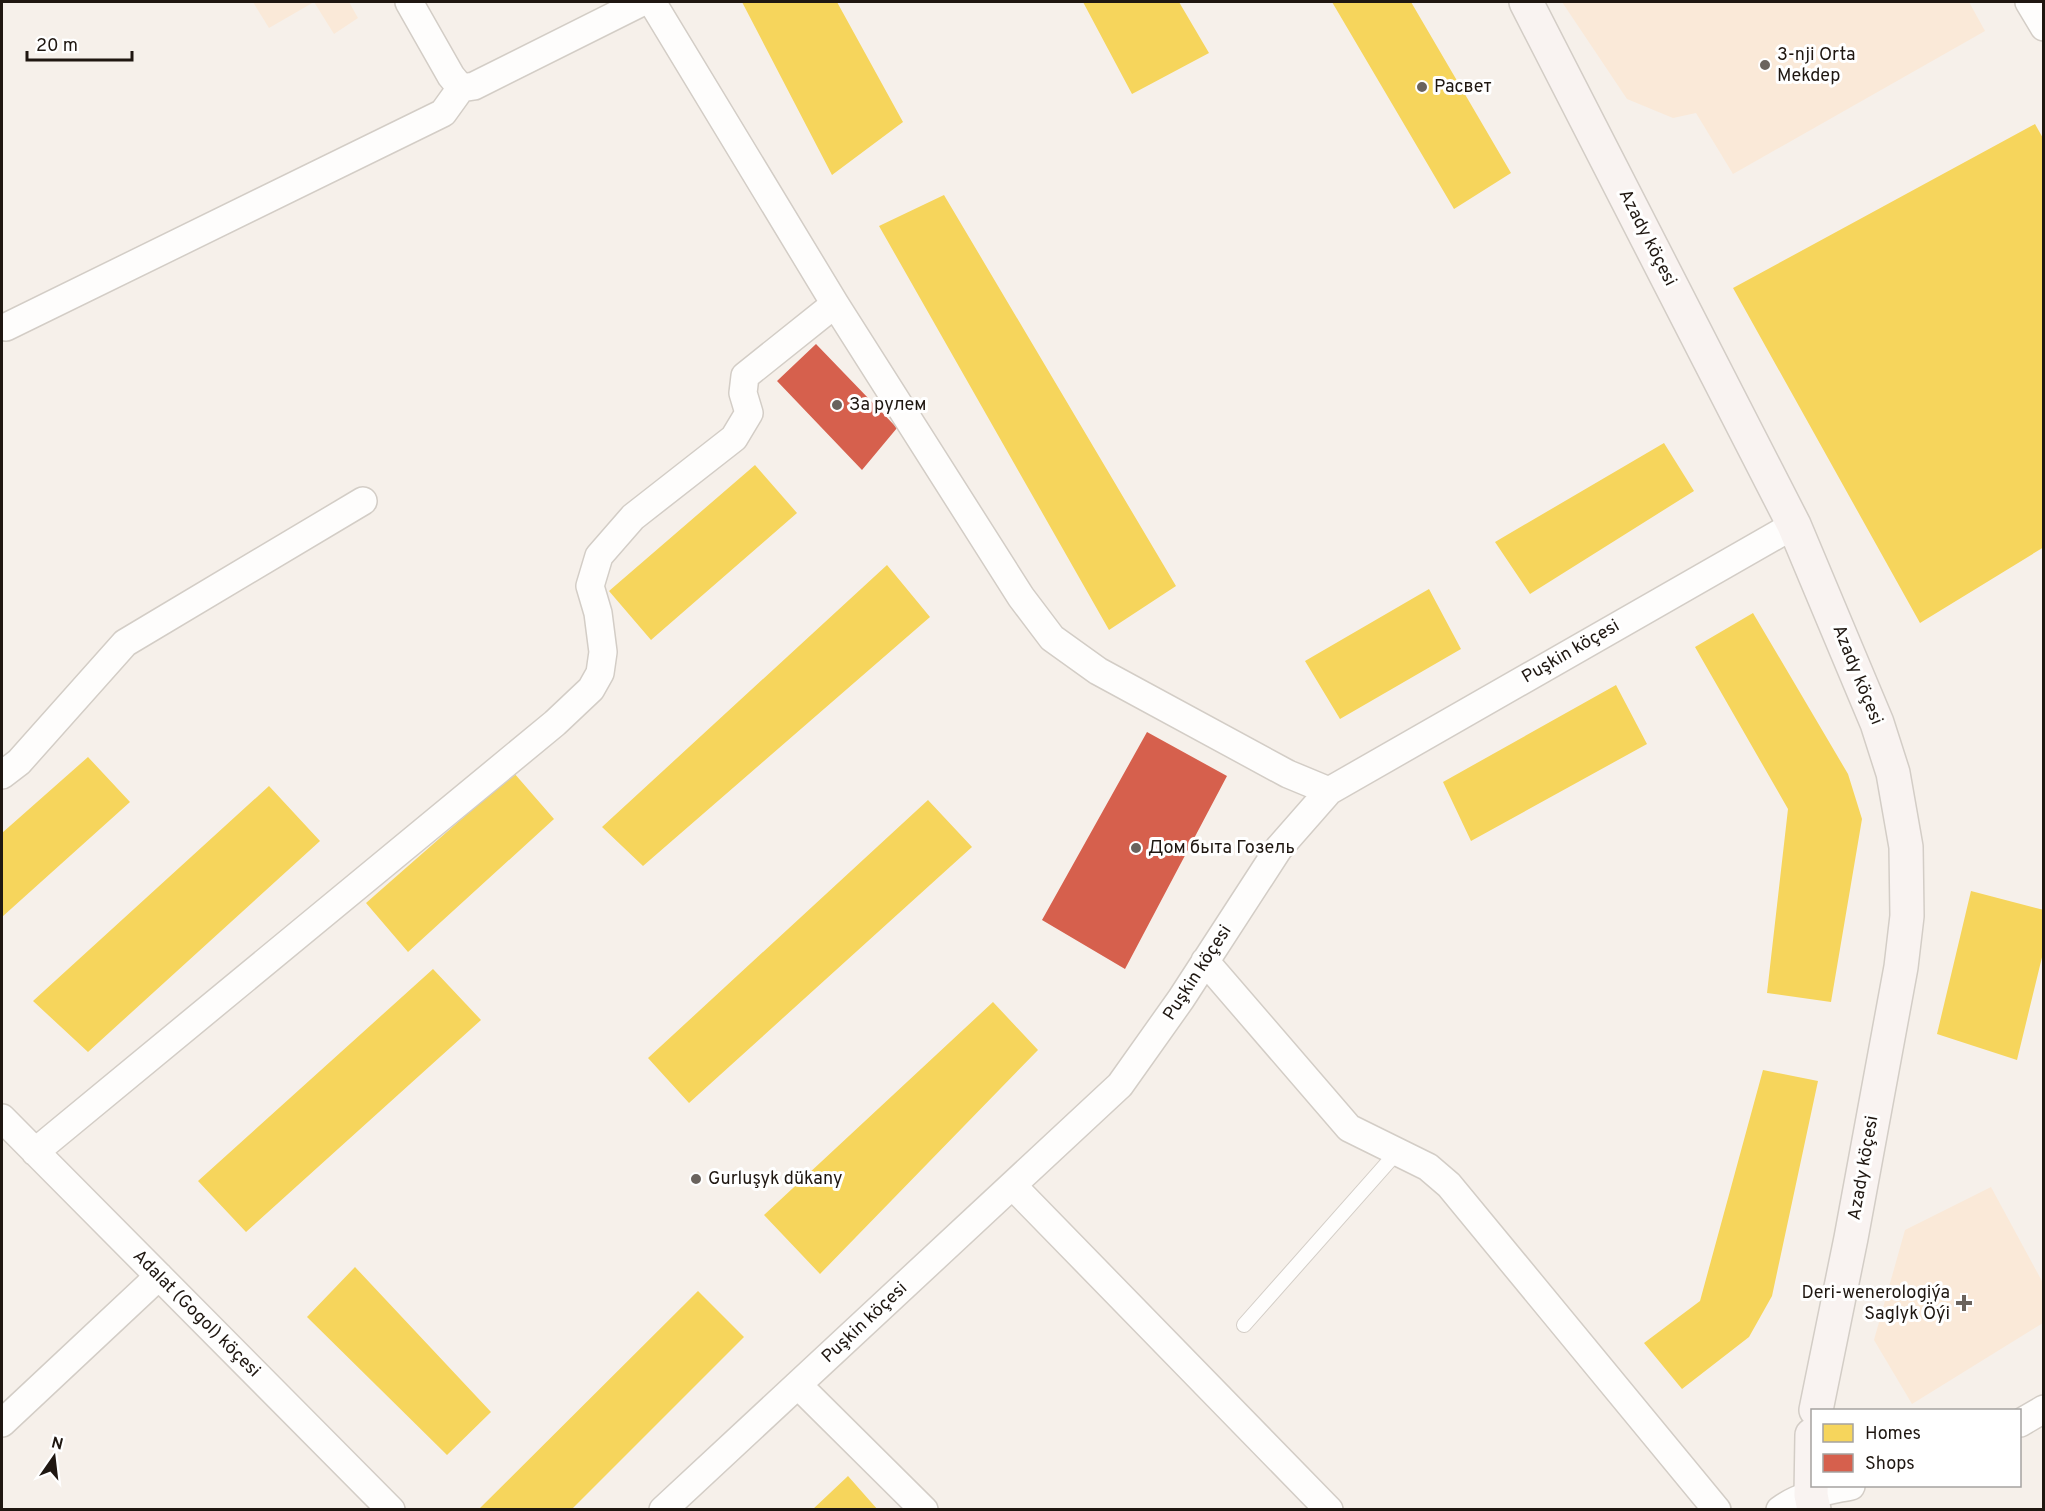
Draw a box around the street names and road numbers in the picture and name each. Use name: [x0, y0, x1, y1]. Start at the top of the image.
street label: Azady köçesi: [1613, 186, 1681, 290]
street label: Puşkin köçesi: [1518, 615, 1624, 689]
street label: Azady köçesi: [1827, 622, 1887, 728]
street label: Puşkin köçesi: [1159, 921, 1237, 1025]
street label: Azady köçesi: [1843, 1114, 1885, 1222]
street label: Adalat (Gogol) köçesi: [127, 1245, 265, 1383]
street label: Puşkin köçesi: [817, 1277, 913, 1369]

